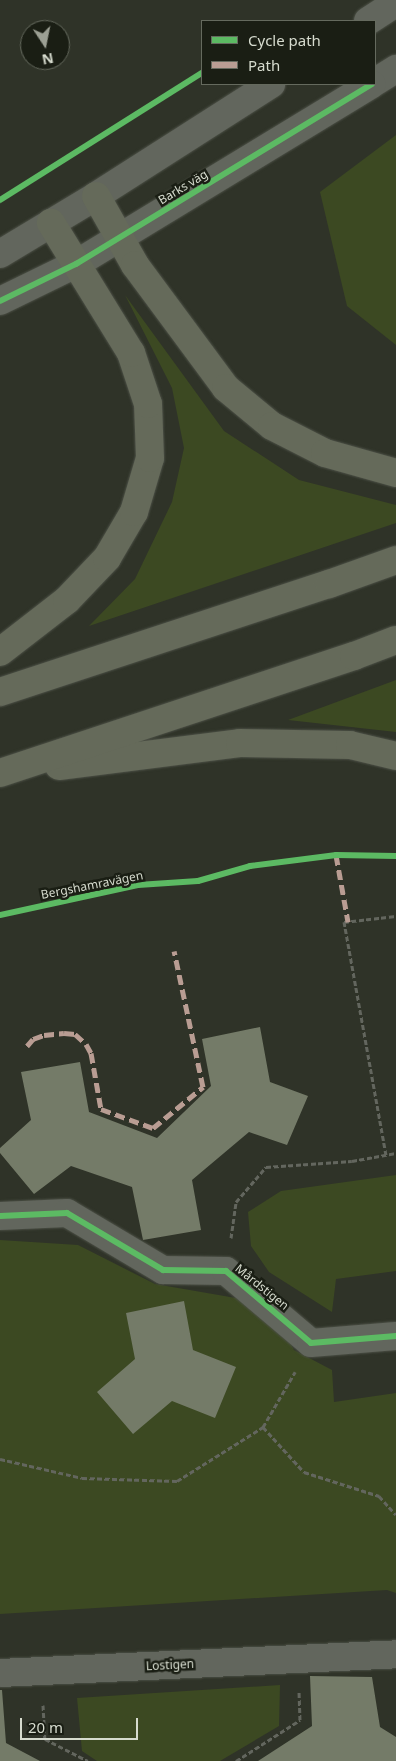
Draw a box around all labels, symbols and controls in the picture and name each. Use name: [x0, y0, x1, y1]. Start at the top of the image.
north arrow: [20, 20, 70, 70]
legend: [201, 20, 376, 85]
text: Cycle path: [248, 30, 321, 50]
text: N: [40, 49, 55, 70]
text: Path: [248, 55, 280, 75]
street label: Barks väg: [156, 167, 210, 207]
street label: Bergshamravägen: [40, 868, 144, 902]
street label: Mårdstigen: [232, 1261, 292, 1313]
street label: Lostigen: [146, 1657, 194, 1673]
scale bar: [22, 1708, 140, 1740]
text: 20 m: [28, 1717, 63, 1737]

